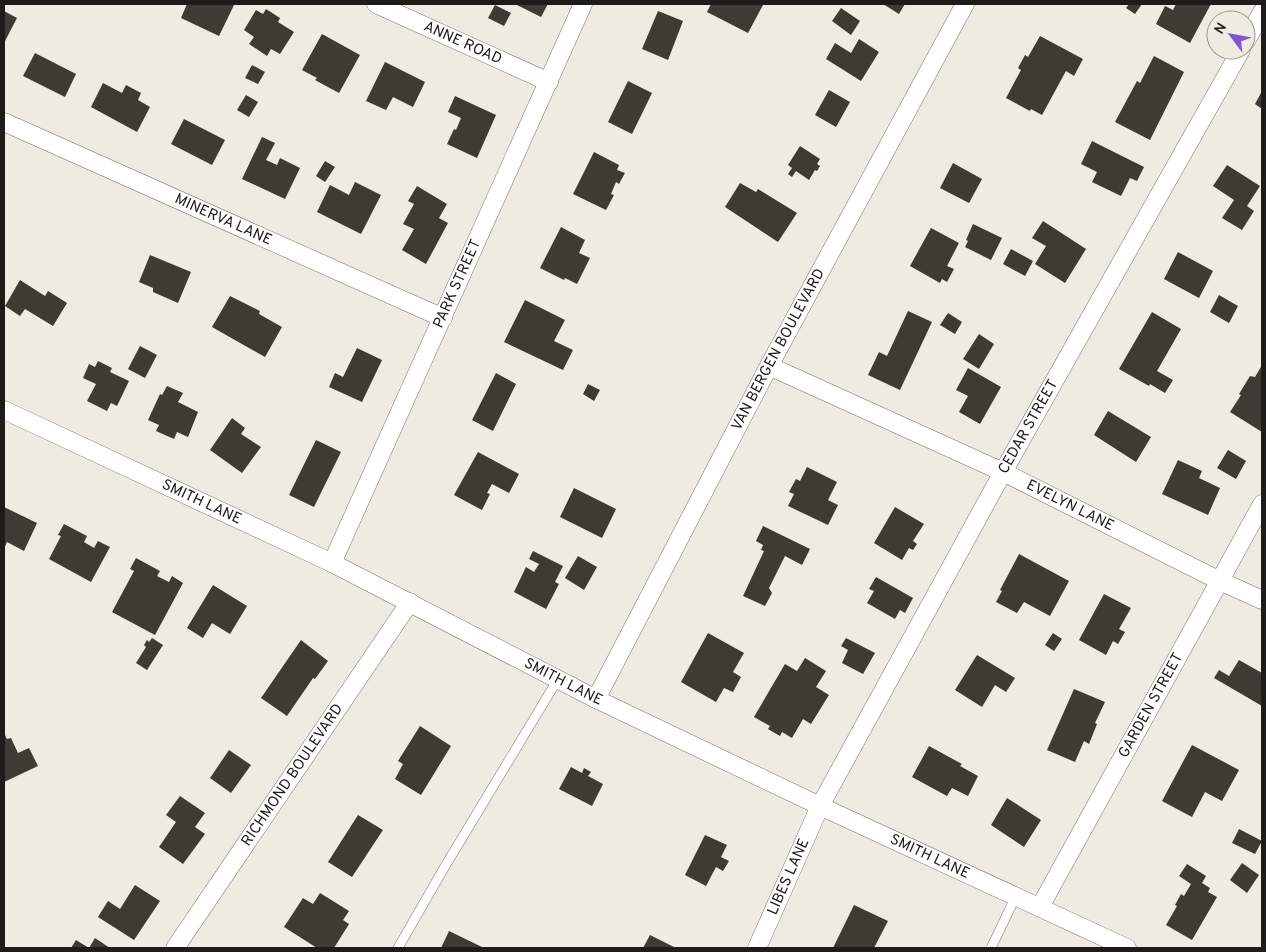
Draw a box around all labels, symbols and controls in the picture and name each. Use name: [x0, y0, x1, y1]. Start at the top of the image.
north arrow: [1206, 10, 1256, 60]
street label: ANNE ROAD: [420, 17, 505, 69]
text: N: [1211, 20, 1231, 38]
street label: MINERVA LANE: [171, 190, 275, 250]
street label: PARK STREET: [429, 237, 486, 331]
street label: VAN BERGEN BOULEVARD: [727, 265, 829, 434]
street label: CEDAR STREET: [994, 376, 1063, 477]
street label: SMITH LANE: [159, 475, 245, 529]
street label: EVELYN LANE: [1023, 476, 1117, 536]
street label: GARDEN STREET: [1114, 650, 1188, 761]
street label: SMITH LANE: [521, 654, 606, 710]
street label: RICHMOND BOULEVARD: [237, 700, 348, 850]
street label: SMITH LANE: [887, 830, 973, 883]
street label: LIBES LANE: [763, 835, 814, 918]

